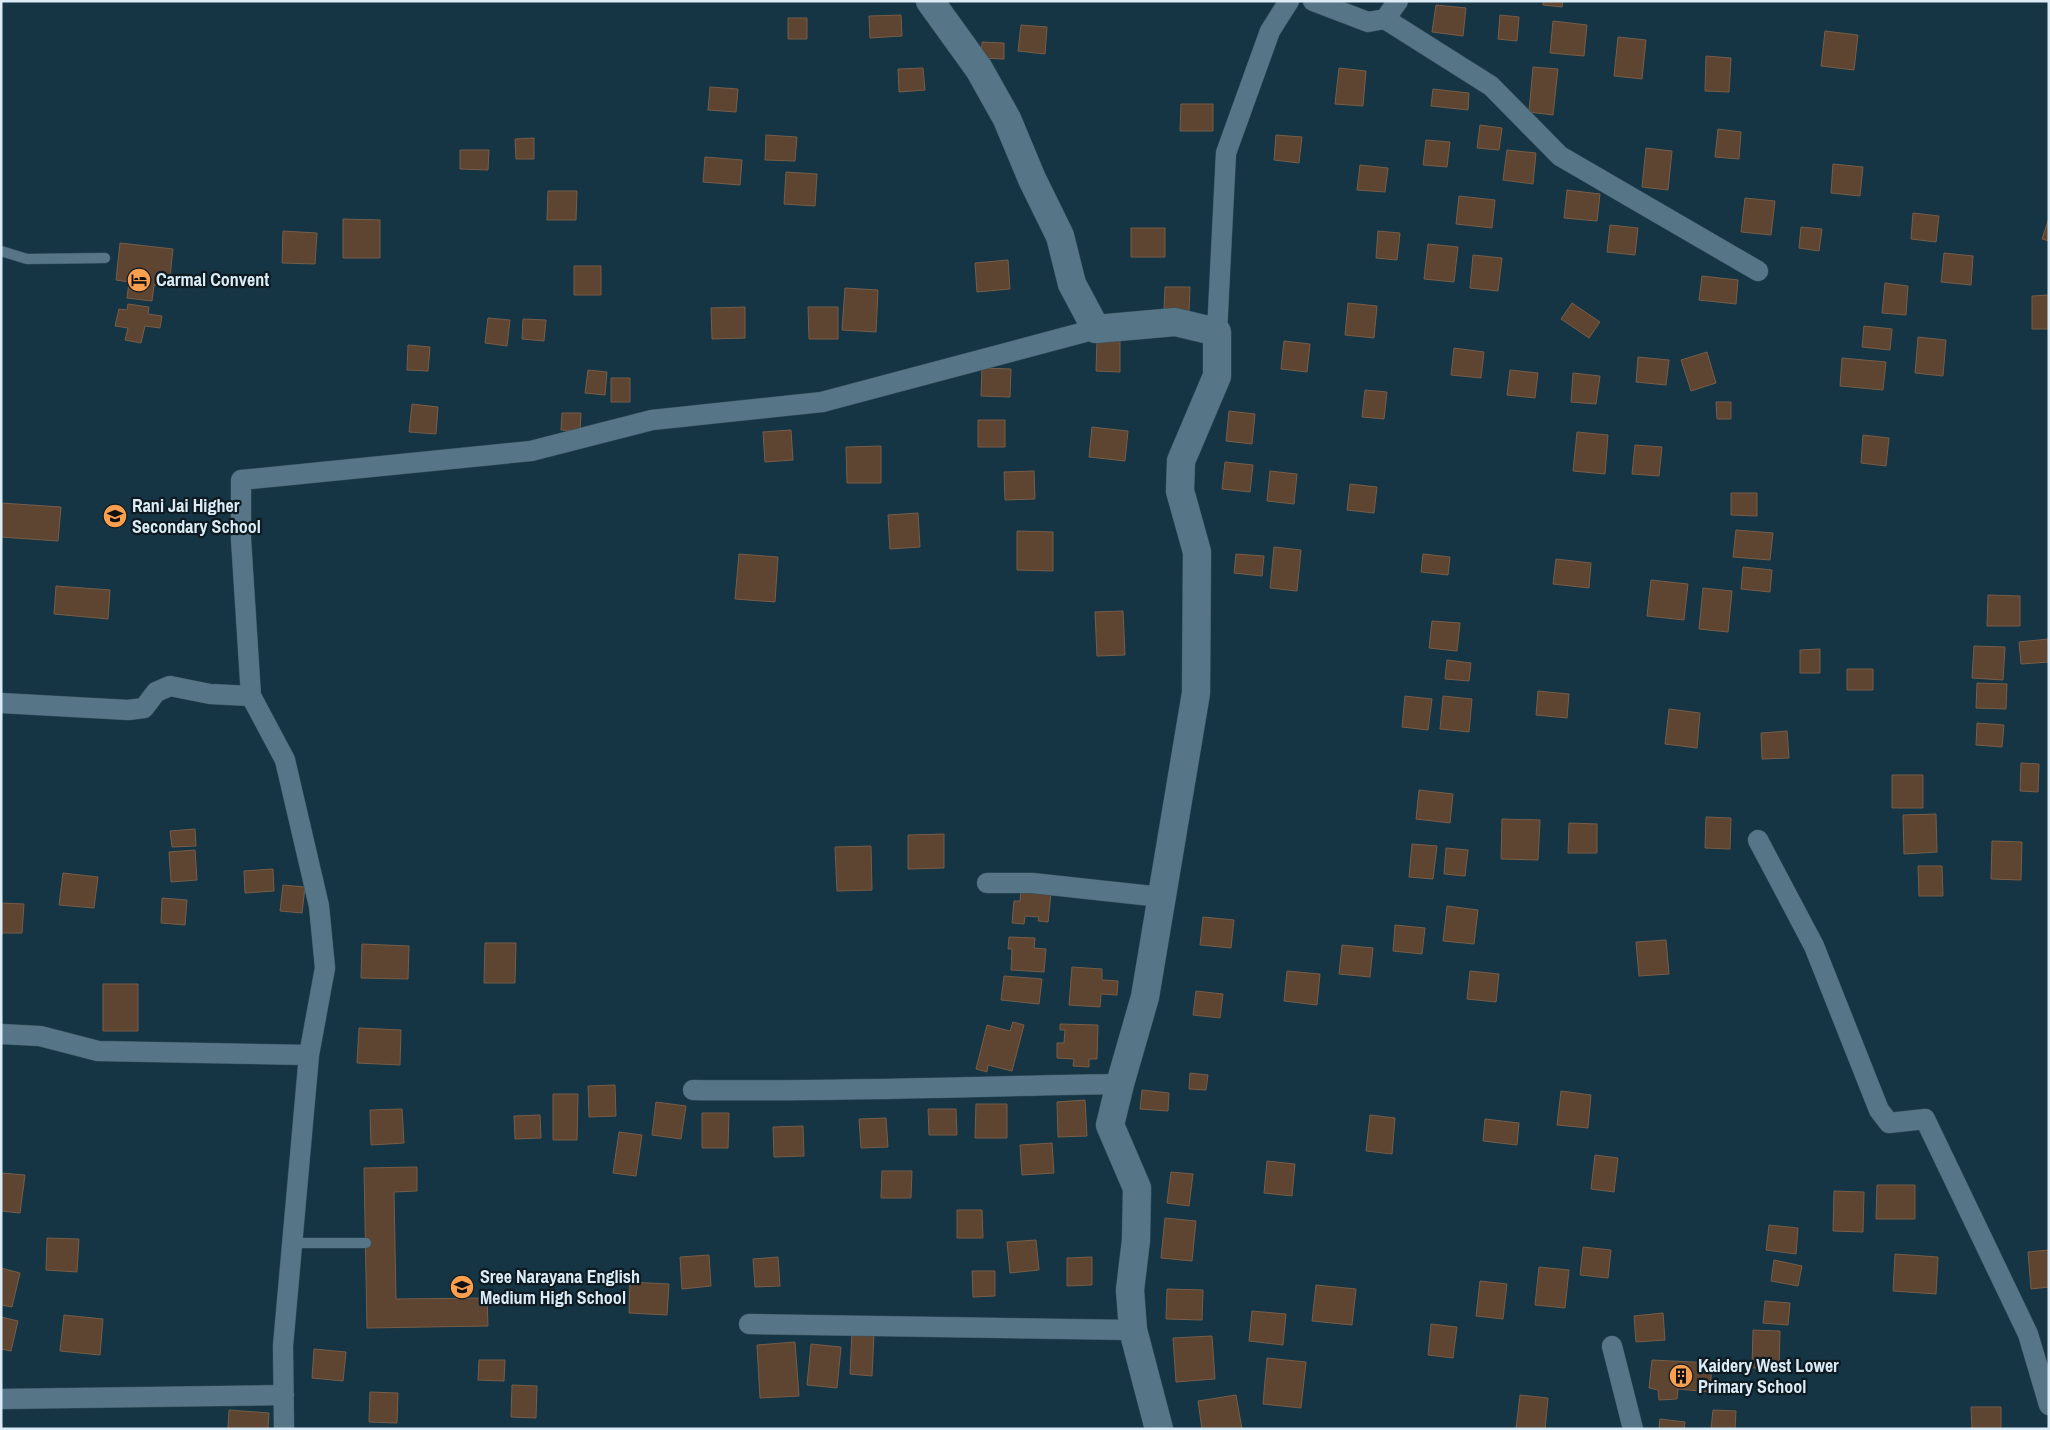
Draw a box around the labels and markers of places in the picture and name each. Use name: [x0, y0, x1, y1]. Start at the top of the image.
hotel icon: Carmal Convent: [126, 267, 152, 293]
place label: Carmal Convent: [156, 267, 269, 292]
place label: Rani Jai Higher Secondary School: [132, 493, 261, 539]
school or university icon: Rani Jai Higher Secondary School: [102, 503, 128, 529]
place label: Sree Narayana English Medium High School: [480, 1264, 640, 1310]
school or university icon: Sree Narayana English Medium High School: [449, 1274, 475, 1300]
place label: Kaidery West Lower Primary School: [1698, 1353, 1839, 1399]
building icon: Kaidery West Lower Primary School: [1668, 1363, 1694, 1389]

